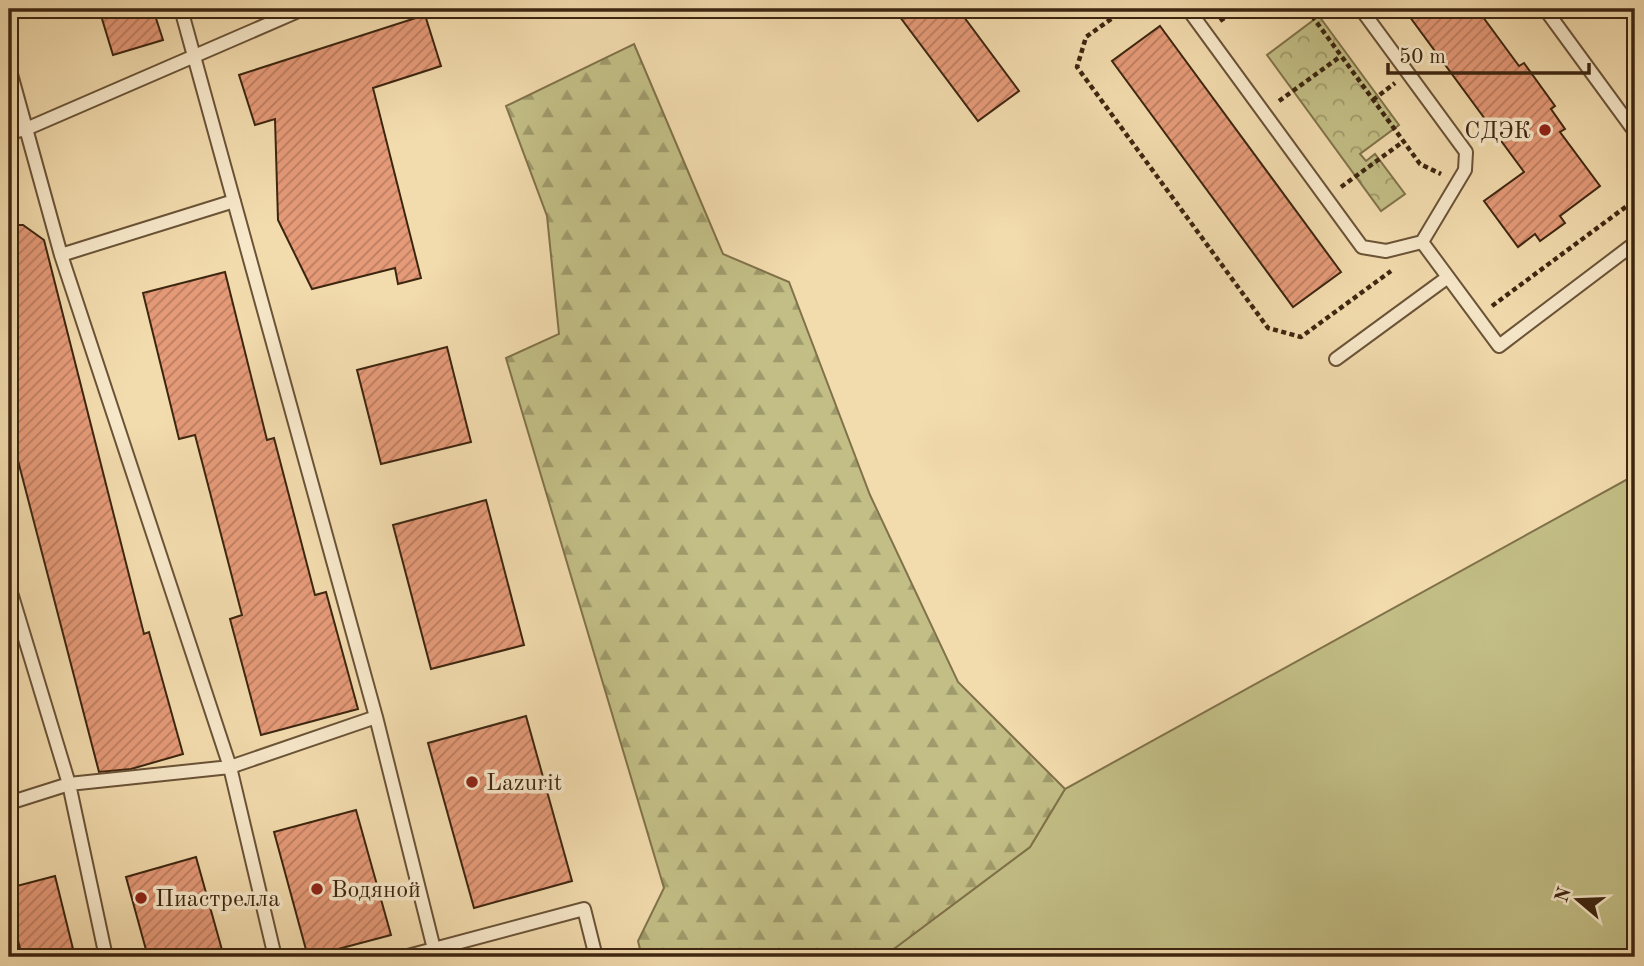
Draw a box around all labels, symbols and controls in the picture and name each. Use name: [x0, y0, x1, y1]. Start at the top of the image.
scale bar: [1388, 32, 1590, 76]
text: 50 m: [1399, 47, 1446, 68]
place label: СДЭК: [1464, 120, 1531, 144]
marker: СДЭК: [1537, 122, 1553, 138]
place label: Lazurit: [486, 772, 562, 796]
marker: Lazurit: [464, 774, 480, 790]
north arrow: [1542, 864, 1612, 934]
place label: Водяной: [331, 879, 421, 903]
marker: Водяной: [309, 881, 325, 897]
text: N: [1553, 885, 1576, 905]
place label: Пиастрелла: [155, 888, 280, 912]
marker: Пиастрелла: [133, 890, 149, 906]

